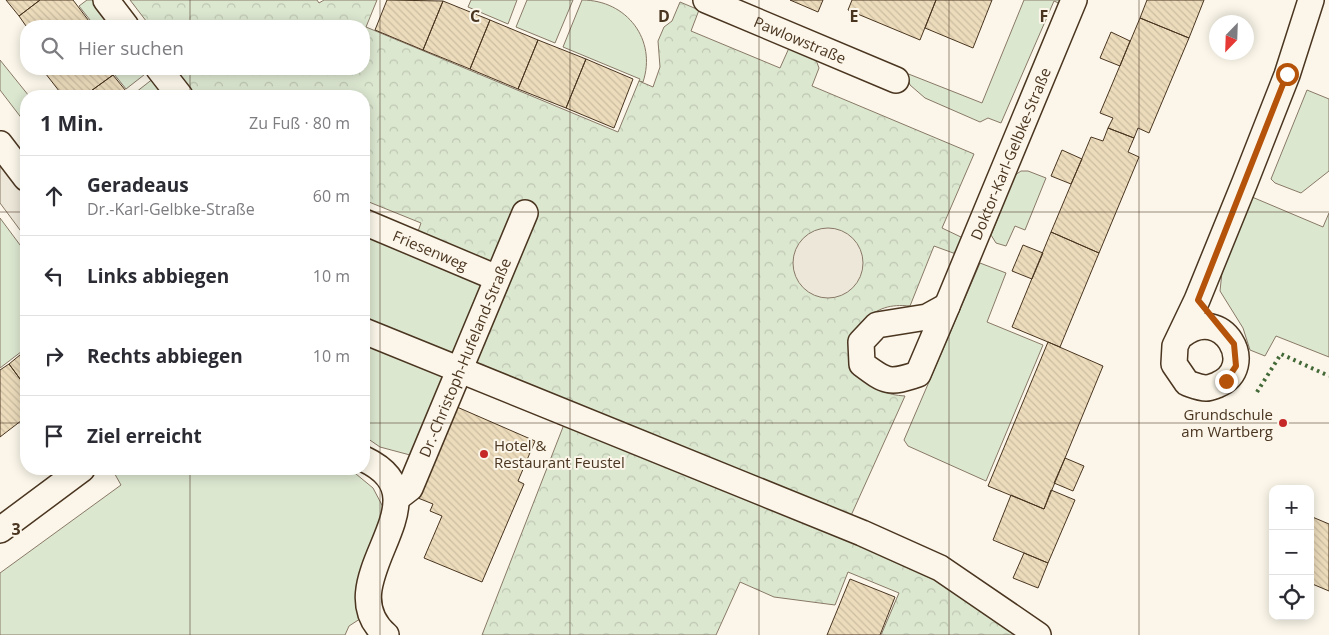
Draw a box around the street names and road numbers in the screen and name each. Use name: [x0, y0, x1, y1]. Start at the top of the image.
street label: Pawlowstraße: [751, 11, 849, 68]
street label: Doktor-Karl-Gelbke-Straße: [966, 64, 1055, 243]
street label: Friesenweg: [390, 225, 471, 275]
street label: Dr.-Christoph-Hufeland-Straße: [414, 255, 515, 460]

